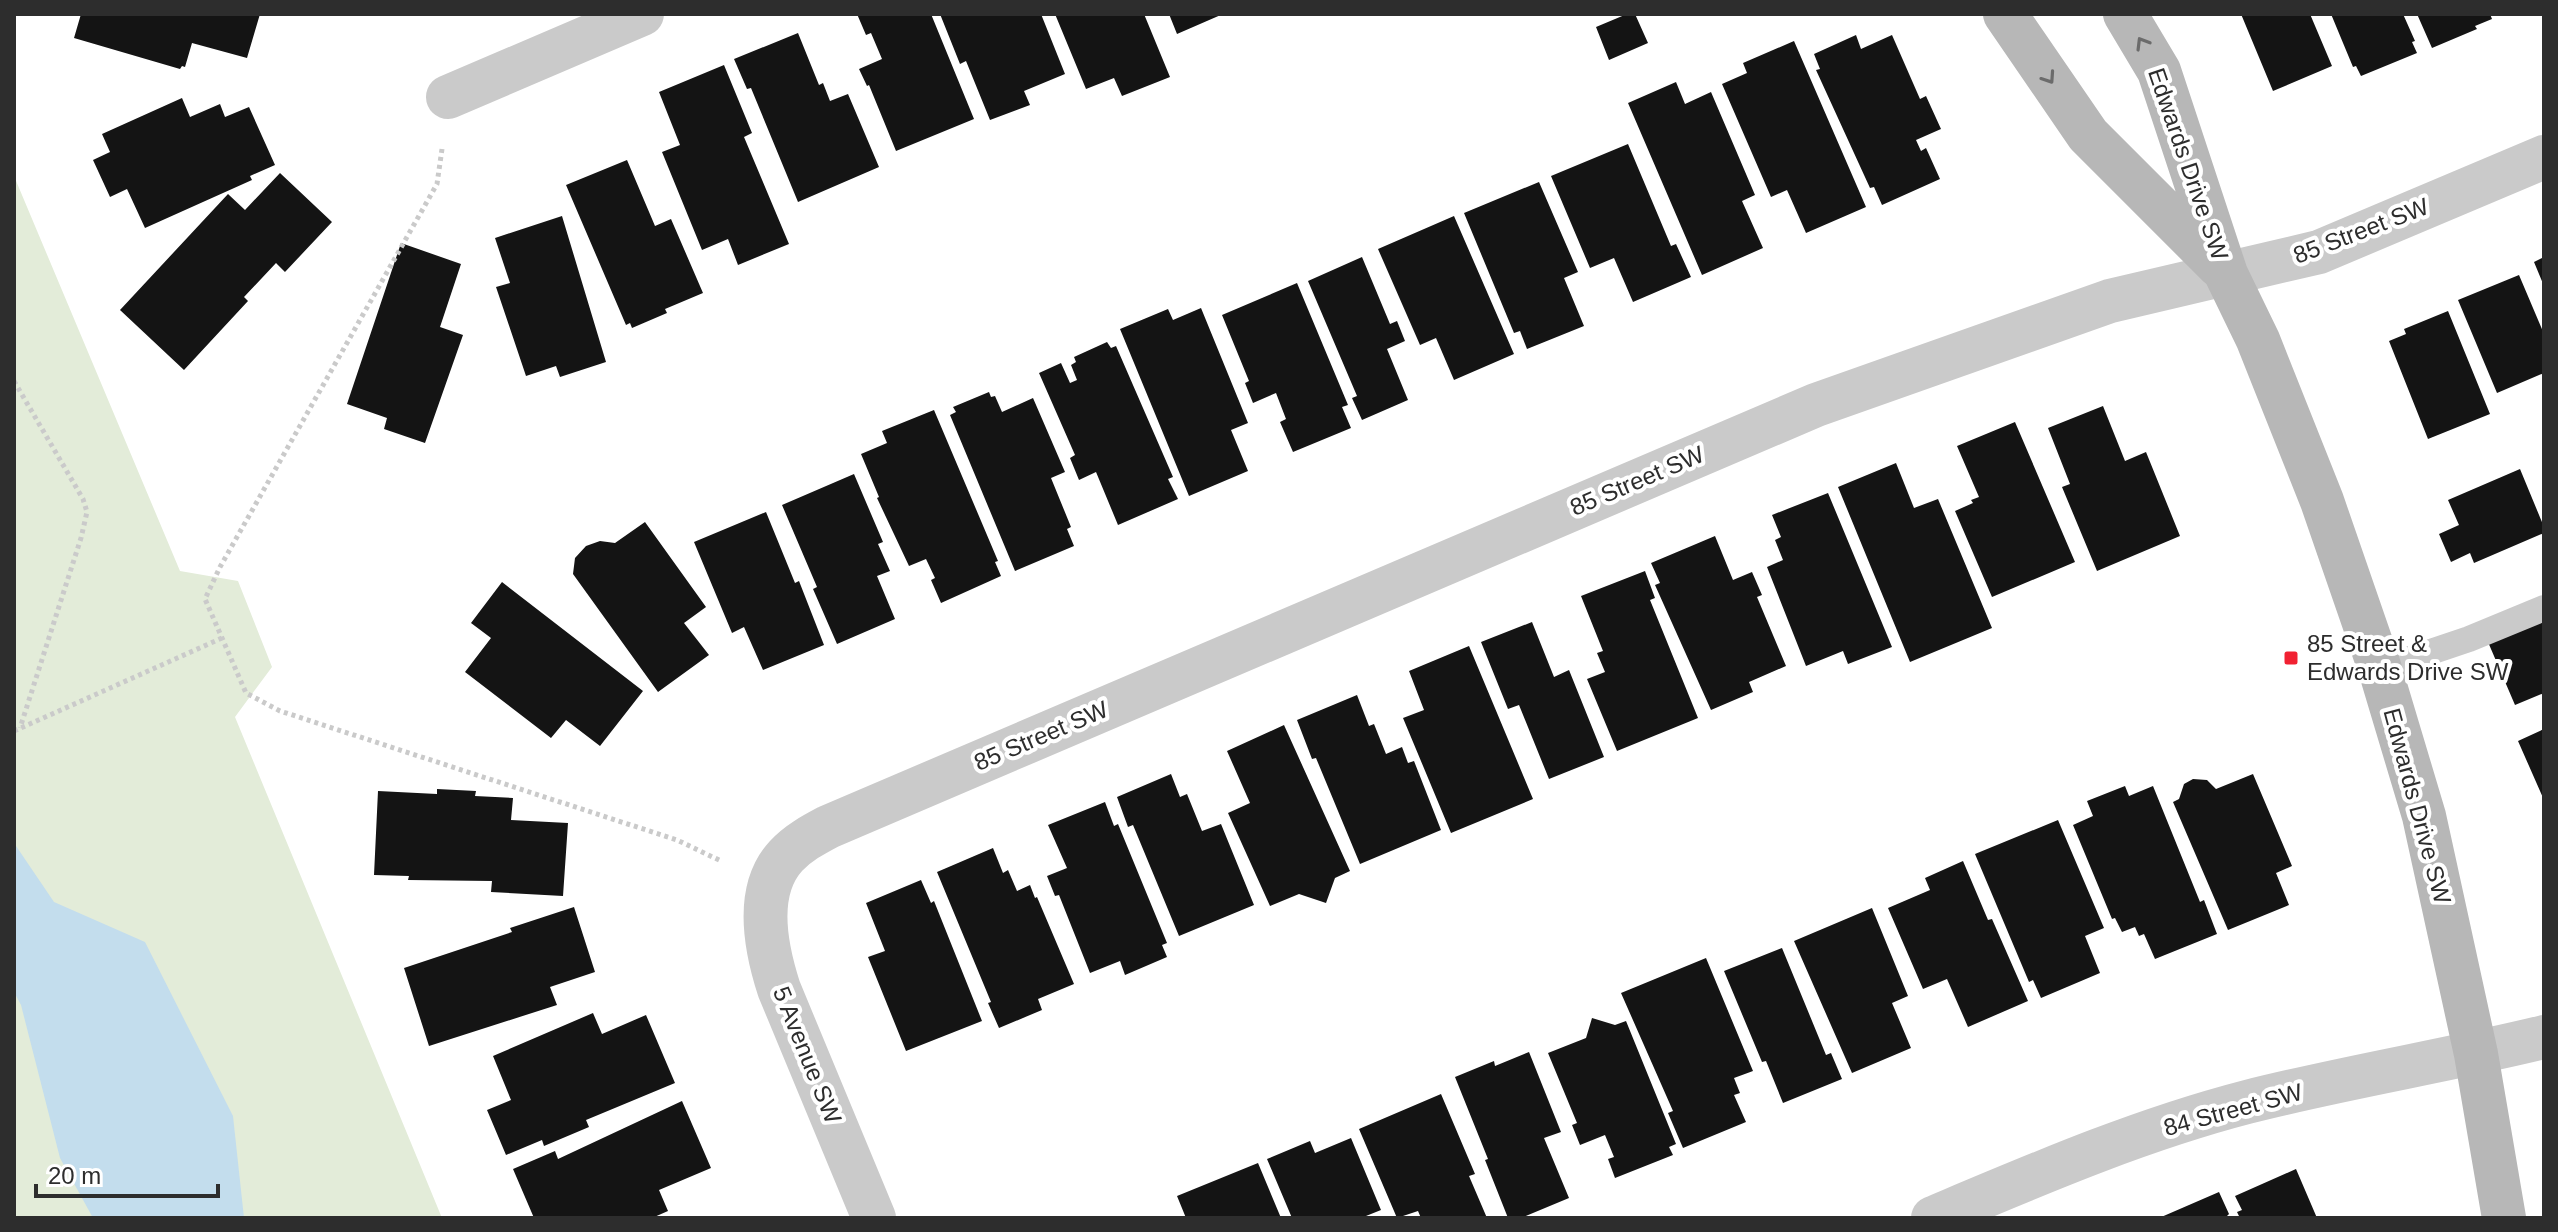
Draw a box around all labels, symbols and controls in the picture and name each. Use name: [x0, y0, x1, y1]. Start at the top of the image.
one-way arrow: [2136, 37, 2152, 52]
street label: Edwards Drive SW: [2143, 64, 2234, 264]
one-way arrow: [2039, 70, 2054, 84]
street label: 85 Street SW: [2289, 192, 2433, 269]
street label: 85 Street SW: [1566, 440, 1708, 521]
place label: 85 Street & Edwards Drive SW: [2307, 630, 2509, 685]
marker: 85 Street & Edwards Drive SW: [2282, 649, 2300, 667]
street label: 85 Street SW: [970, 695, 1112, 776]
street label: Edwards Drive SW: [2378, 705, 2457, 907]
street label: 5 Avenue SW: [768, 983, 847, 1127]
street label: 84 Street SW: [2160, 1078, 2306, 1141]
scale bar: [36, 1148, 218, 1198]
text: 20 m: [48, 1162, 101, 1189]

